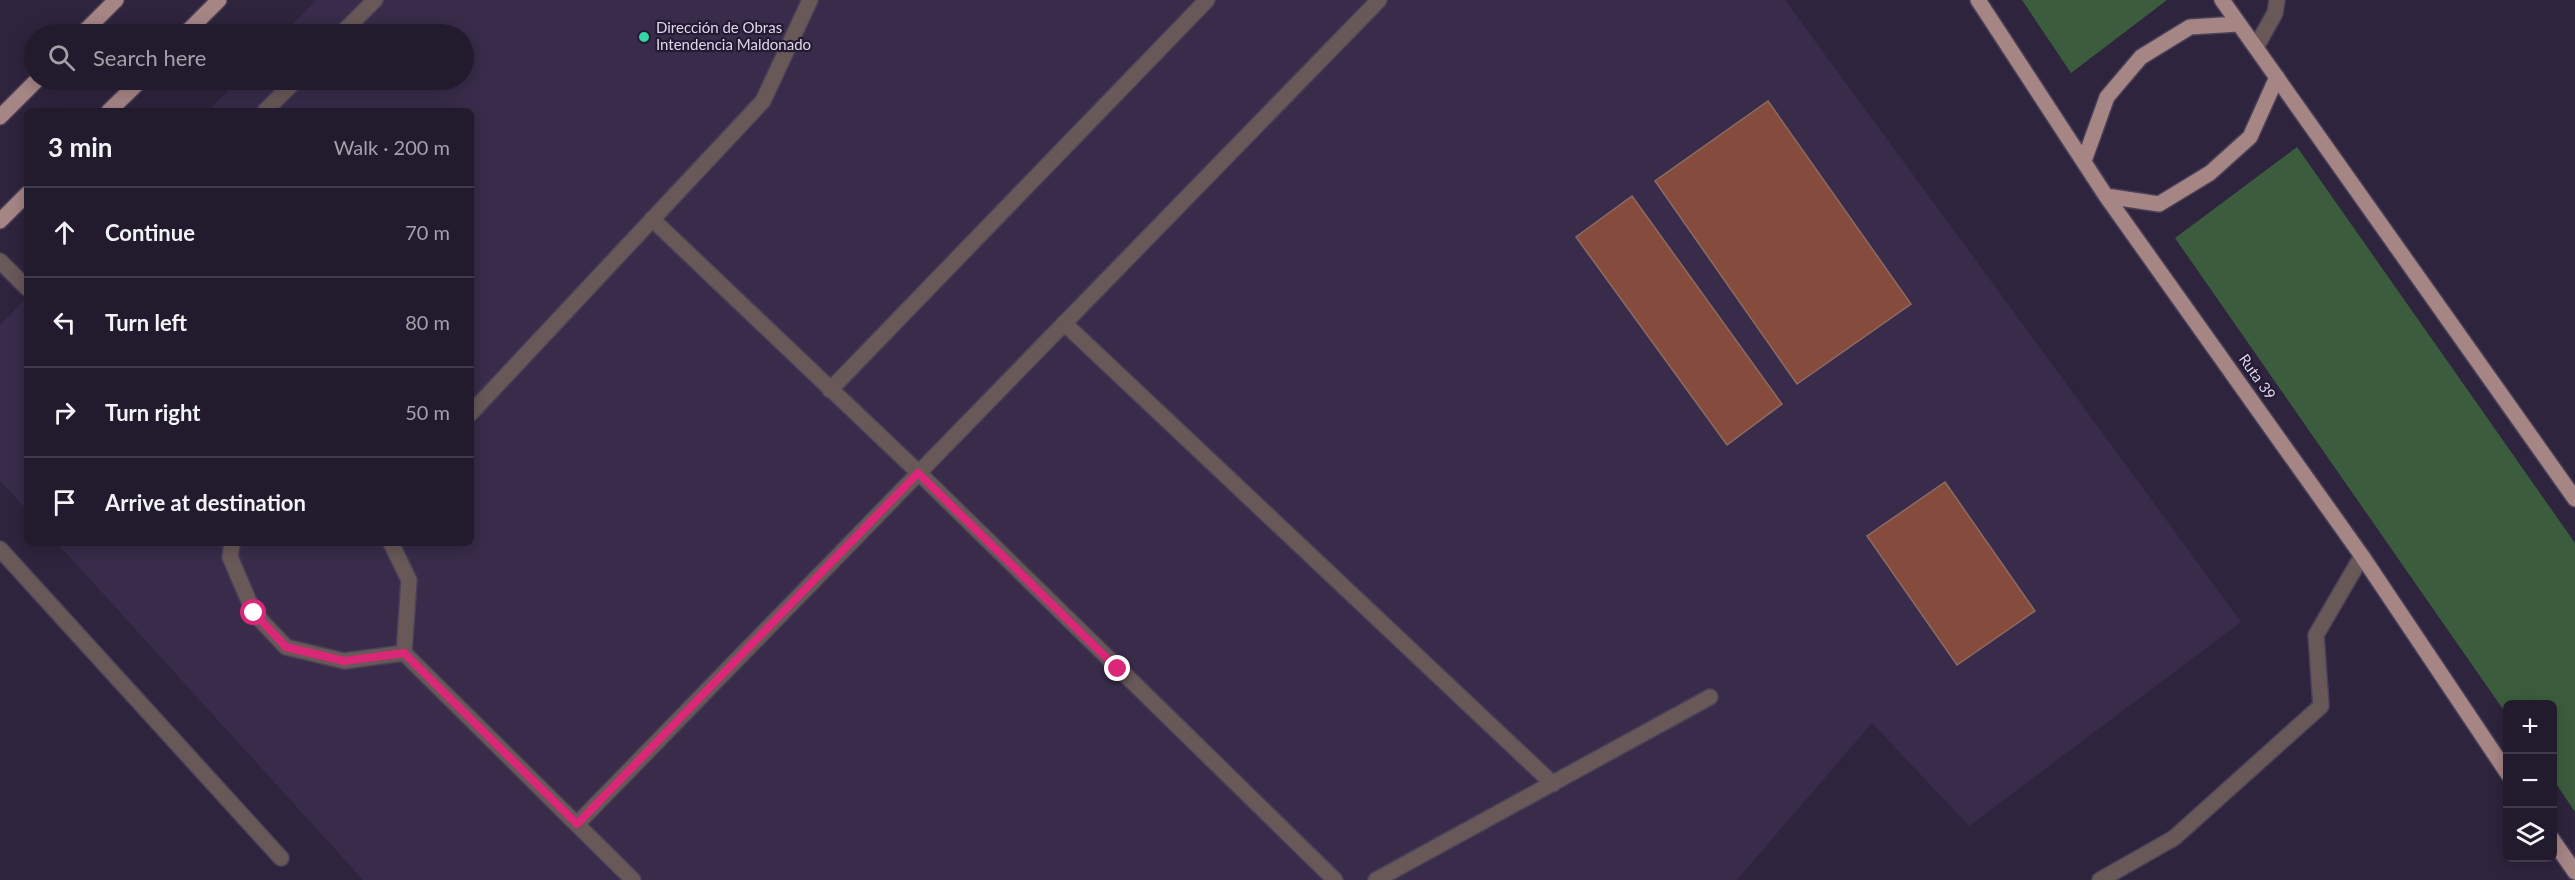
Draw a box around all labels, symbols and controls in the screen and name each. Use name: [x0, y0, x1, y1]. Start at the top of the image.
place label: Dirección de Obras Intendencia Maldonado: [656, 18, 811, 53]
search box: [24, 24, 474, 90]
marker: Dirección de Obras Intendencia Maldonado: [637, 30, 651, 44]
icon: search: [45, 41, 78, 74]
text: Search here: [93, 44, 206, 71]
text: 3 min: [48, 131, 112, 163]
text: Walk · 200 m: [334, 135, 450, 159]
icon: ahead: [48, 216, 81, 249]
text: Continue: [105, 219, 195, 246]
text: 70 m: [405, 220, 450, 244]
icon: left: [48, 306, 81, 339]
text: Turn left: [105, 309, 187, 336]
text: 80 m: [405, 310, 450, 334]
street label: Ruta 39: [2236, 350, 2280, 403]
icon: right: [48, 396, 81, 429]
text: Turn right: [105, 399, 200, 426]
text: 50 m: [405, 400, 450, 424]
icon: arrive: [48, 486, 81, 519]
text: Arrive at destination: [105, 489, 306, 516]
route start: [240, 599, 266, 625]
route end: [1104, 655, 1130, 681]
map controls: [2503, 700, 2557, 862]
button: +: [2503, 700, 2557, 754]
button: −: [2503, 754, 2557, 808]
button: layers: [2503, 808, 2557, 862]

